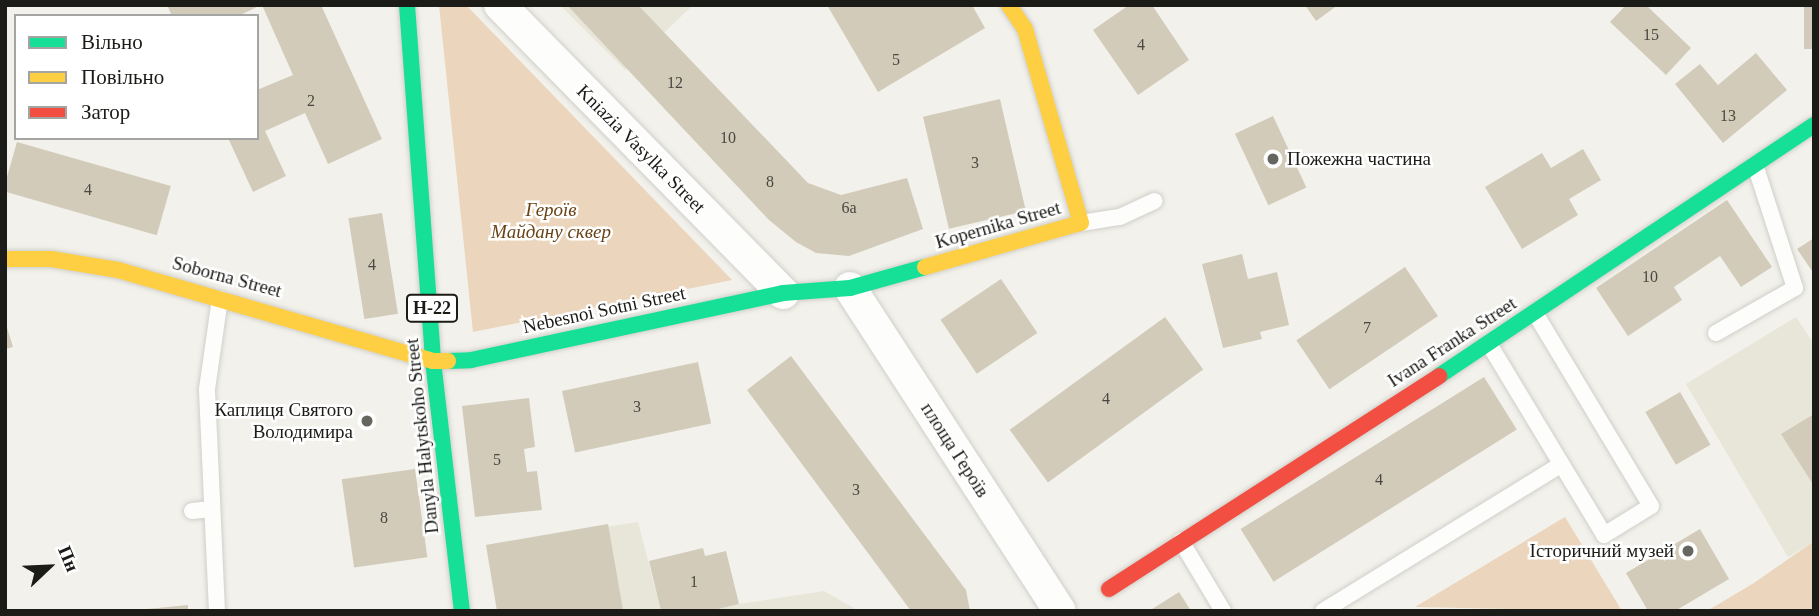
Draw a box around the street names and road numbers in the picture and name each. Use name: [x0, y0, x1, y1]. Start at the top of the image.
street label: Kniazia Vasylka Street: [572, 80, 710, 218]
street label: Kopernika Street: [933, 196, 1063, 254]
street label: Soborna Street: [170, 251, 284, 303]
street label: Nebesnoi Sotni Street: [521, 282, 687, 338]
street label: Ivana Franka Street: [1383, 292, 1521, 392]
road number: Н-22: [406, 294, 458, 322]
street label: Danyla Halytskoho Street: [400, 337, 444, 535]
street label: площа Героїв: [916, 398, 994, 502]

